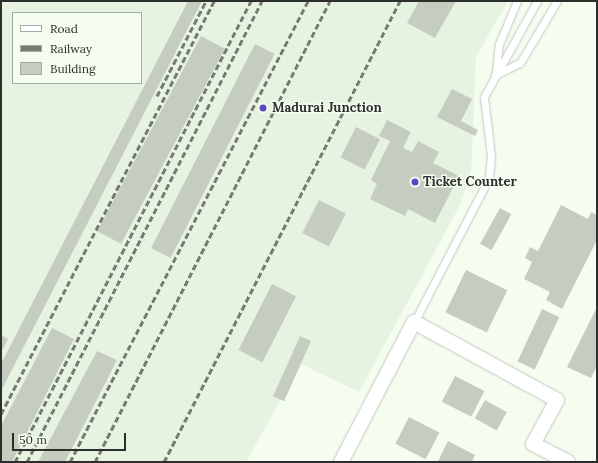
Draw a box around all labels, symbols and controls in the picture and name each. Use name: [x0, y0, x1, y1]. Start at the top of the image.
legend: [12, 12, 142, 84]
text: Road: [50, 21, 78, 36]
text: Railway: [50, 41, 92, 56]
text: Building: [50, 61, 96, 76]
place label: Madurai Junction: [272, 100, 382, 116]
marker: Madurai Junction: [257, 102, 269, 114]
place label: Ticket Counter: [423, 174, 517, 190]
marker: Ticket Counter: [410, 177, 420, 187]
scale bar: [14, 425, 128, 451]
text: 50 m: [19, 432, 47, 447]

